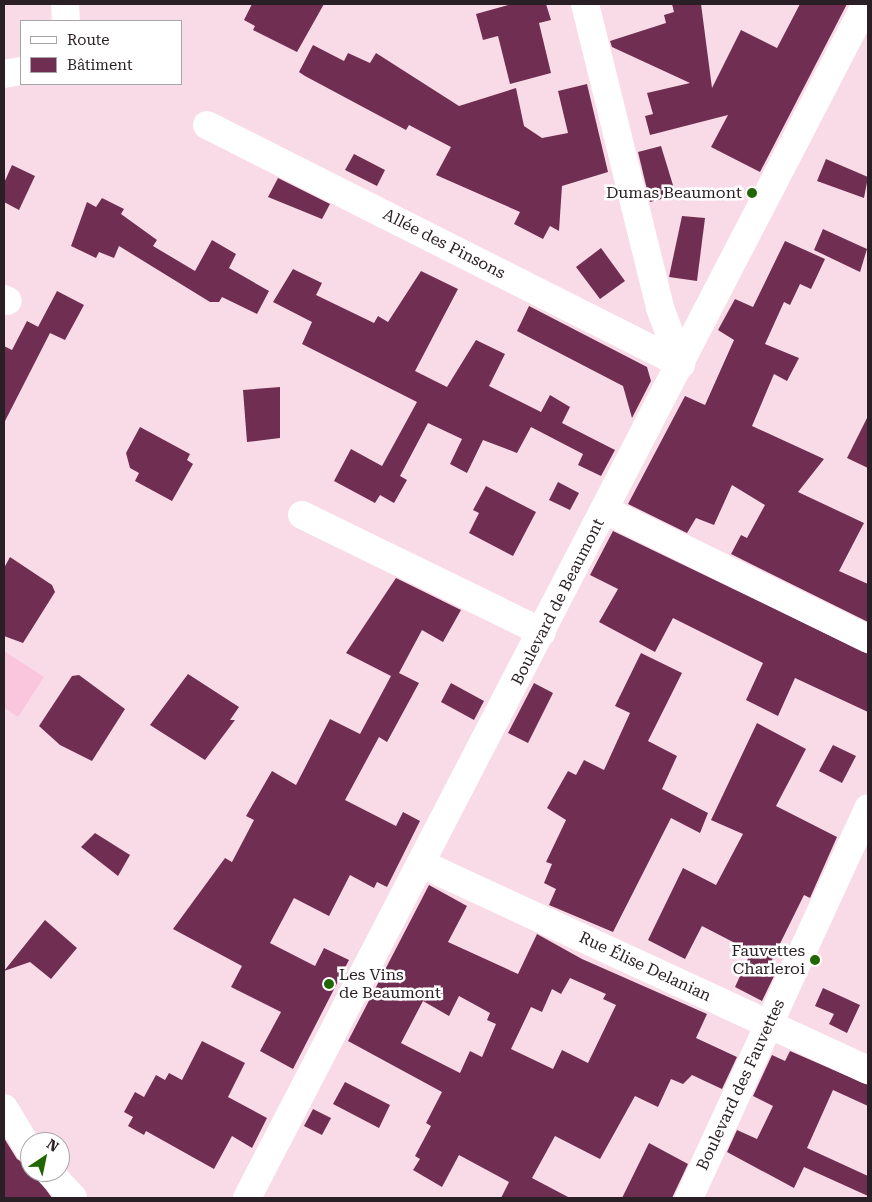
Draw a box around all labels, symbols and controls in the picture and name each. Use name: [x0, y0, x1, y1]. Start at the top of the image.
legend: [20, 20, 182, 85]
text: Route: [67, 31, 109, 49]
text: Bâtiment: [67, 56, 133, 74]
place label: Dumas Beaumont: [606, 183, 742, 203]
marker: Dumas Beaumont: [746, 187, 758, 199]
street label: Allée des Pinsons: [380, 205, 508, 283]
street label: Boulevard de Beaumont: [508, 516, 608, 688]
street label: Rue Élise Delanian: [576, 928, 714, 1006]
place label: Fauvettes Charleroi: [732, 941, 805, 979]
marker: Fauvettes Charleroi: [809, 954, 821, 966]
place label: Les Vins de Beaumont: [339, 965, 441, 1003]
marker: Les Vins de Beaumont: [323, 978, 335, 990]
street label: Boulevard des Fauvettes: [693, 996, 789, 1174]
north arrow: [20, 1132, 70, 1182]
text: N: [44, 1136, 62, 1155]

